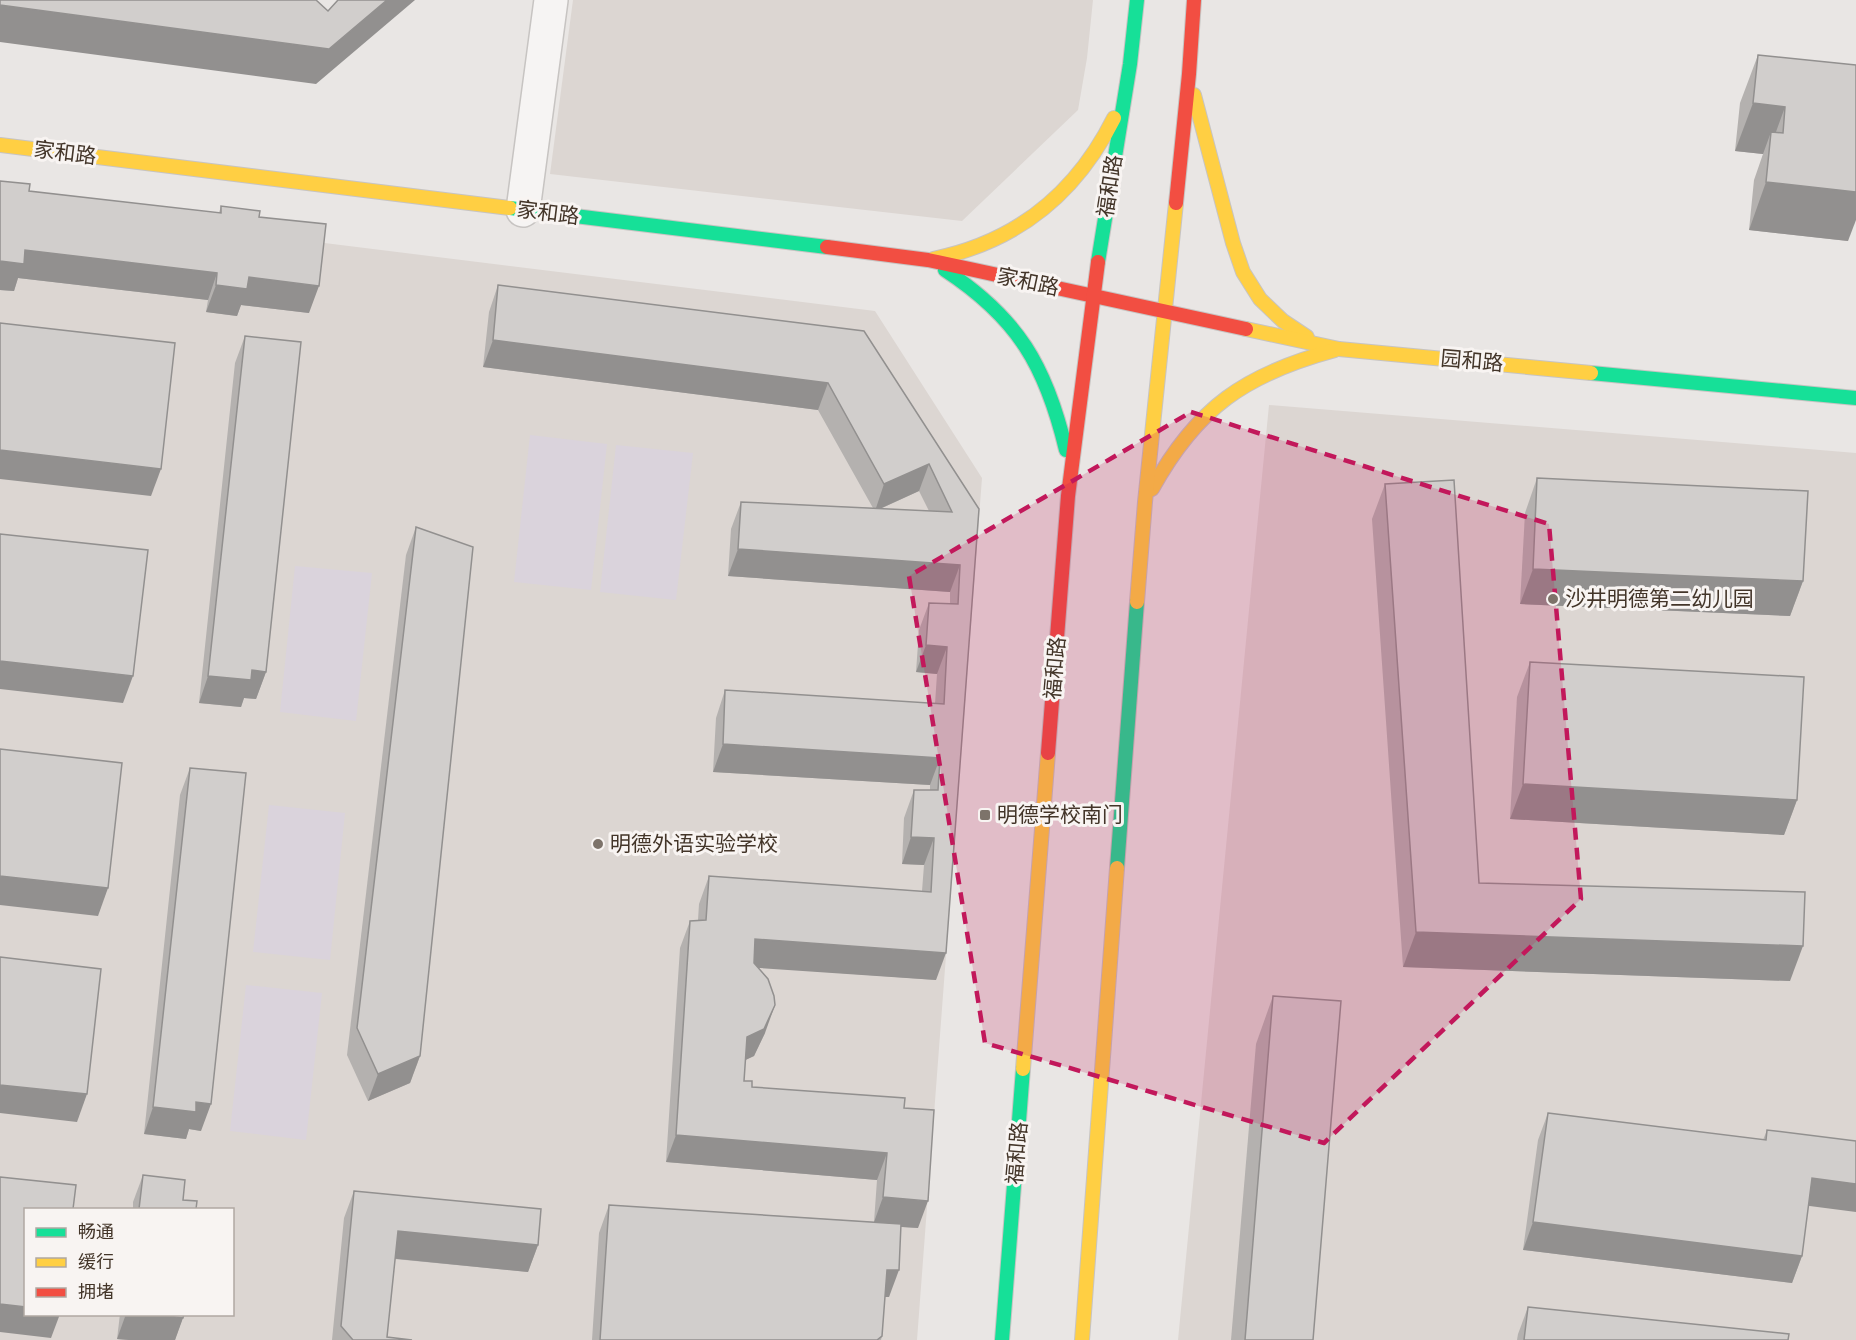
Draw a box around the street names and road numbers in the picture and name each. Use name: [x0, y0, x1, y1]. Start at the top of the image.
street label: 家和路: [32, 137, 98, 170]
street label: 福和路: [1093, 153, 1128, 219]
street label: 家和路: [515, 197, 581, 230]
street label: 家和路: [994, 264, 1061, 301]
street label: 园和路: [1439, 346, 1504, 377]
street label: 福和路: [1040, 636, 1071, 701]
street label: 福和路: [1002, 1121, 1033, 1186]

